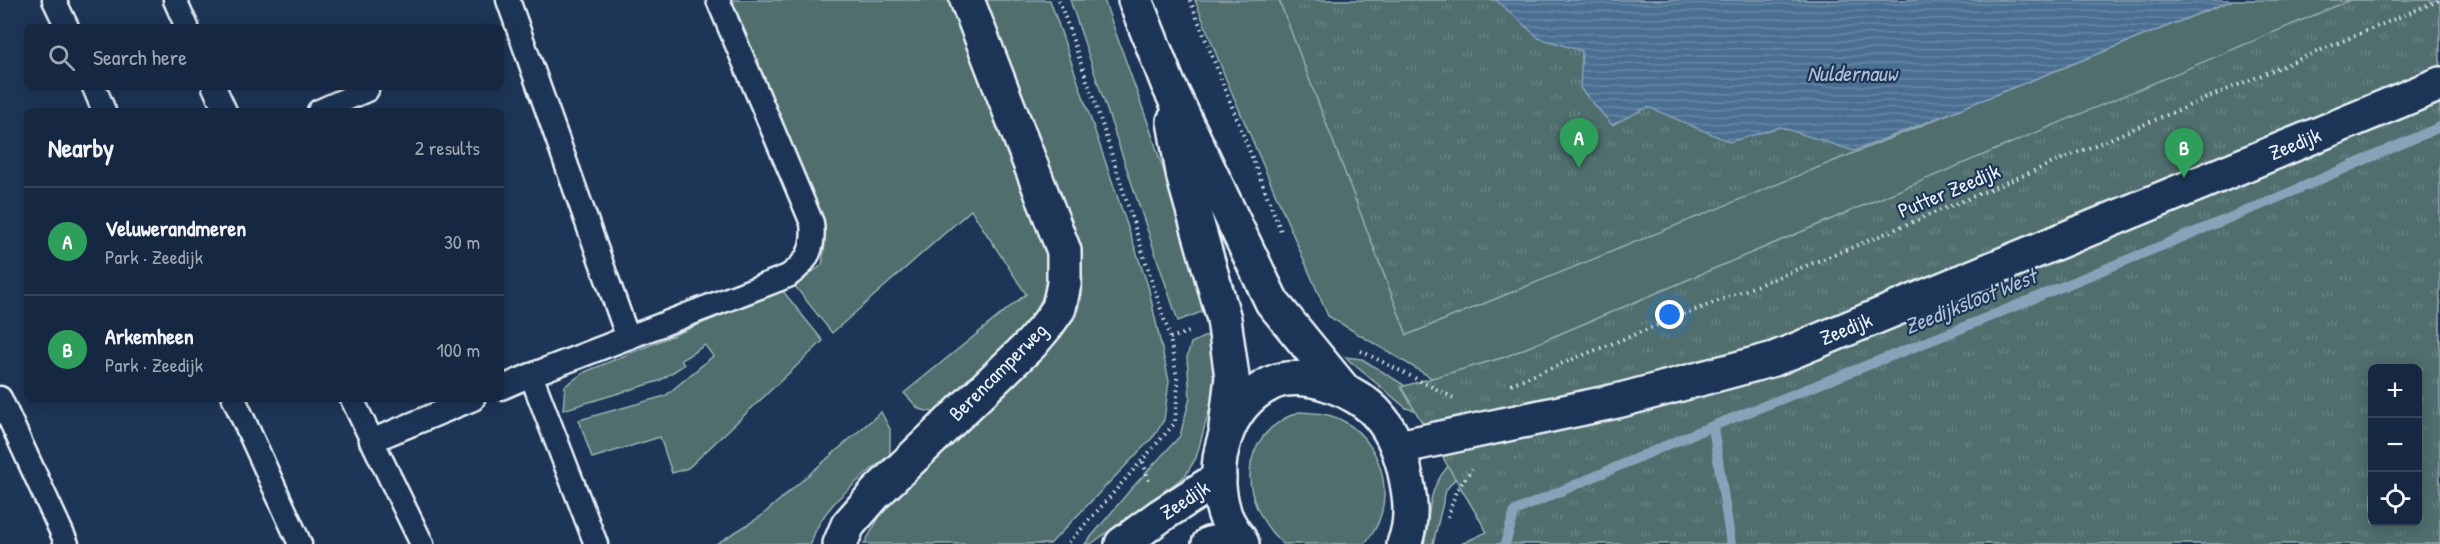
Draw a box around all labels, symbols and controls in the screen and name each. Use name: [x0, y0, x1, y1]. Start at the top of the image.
search box: [24, 24, 504, 90]
icon: search: [45, 41, 78, 74]
text: Search here: [93, 42, 187, 72]
water label: Nuldernauw: [1807, 58, 1900, 88]
pin: A: [1560, 118, 1598, 168]
street label: Zeedijk: [2264, 120, 2325, 167]
pin: B: [2164, 128, 2204, 178]
text: Nearby: [48, 130, 114, 165]
text: 2 results: [415, 134, 480, 161]
street label: Putter Zeedijk: [1893, 156, 2004, 225]
text: Veluwerandmeren: [105, 213, 246, 243]
text: A: [63, 228, 72, 255]
text: 30 m: [444, 228, 480, 255]
text: Park · Zeedijk: [105, 243, 203, 270]
water label: Zeedijksloot West: [1900, 260, 2043, 341]
your location: [1655, 300, 1684, 329]
street label: Zeedijk: [1815, 305, 1876, 352]
street label: Berencamperweg: [942, 316, 1053, 427]
text: Arkemheen: [105, 321, 194, 351]
text: B: [62, 336, 73, 363]
text: 100 m: [437, 336, 480, 363]
text: Park · Zeedijk: [105, 351, 203, 378]
map controls: [2368, 364, 2422, 526]
button: +: [2368, 364, 2422, 418]
button: −: [2368, 418, 2422, 472]
button: locate: [2368, 472, 2422, 526]
street label: Zeedijk: [1154, 473, 1215, 526]

